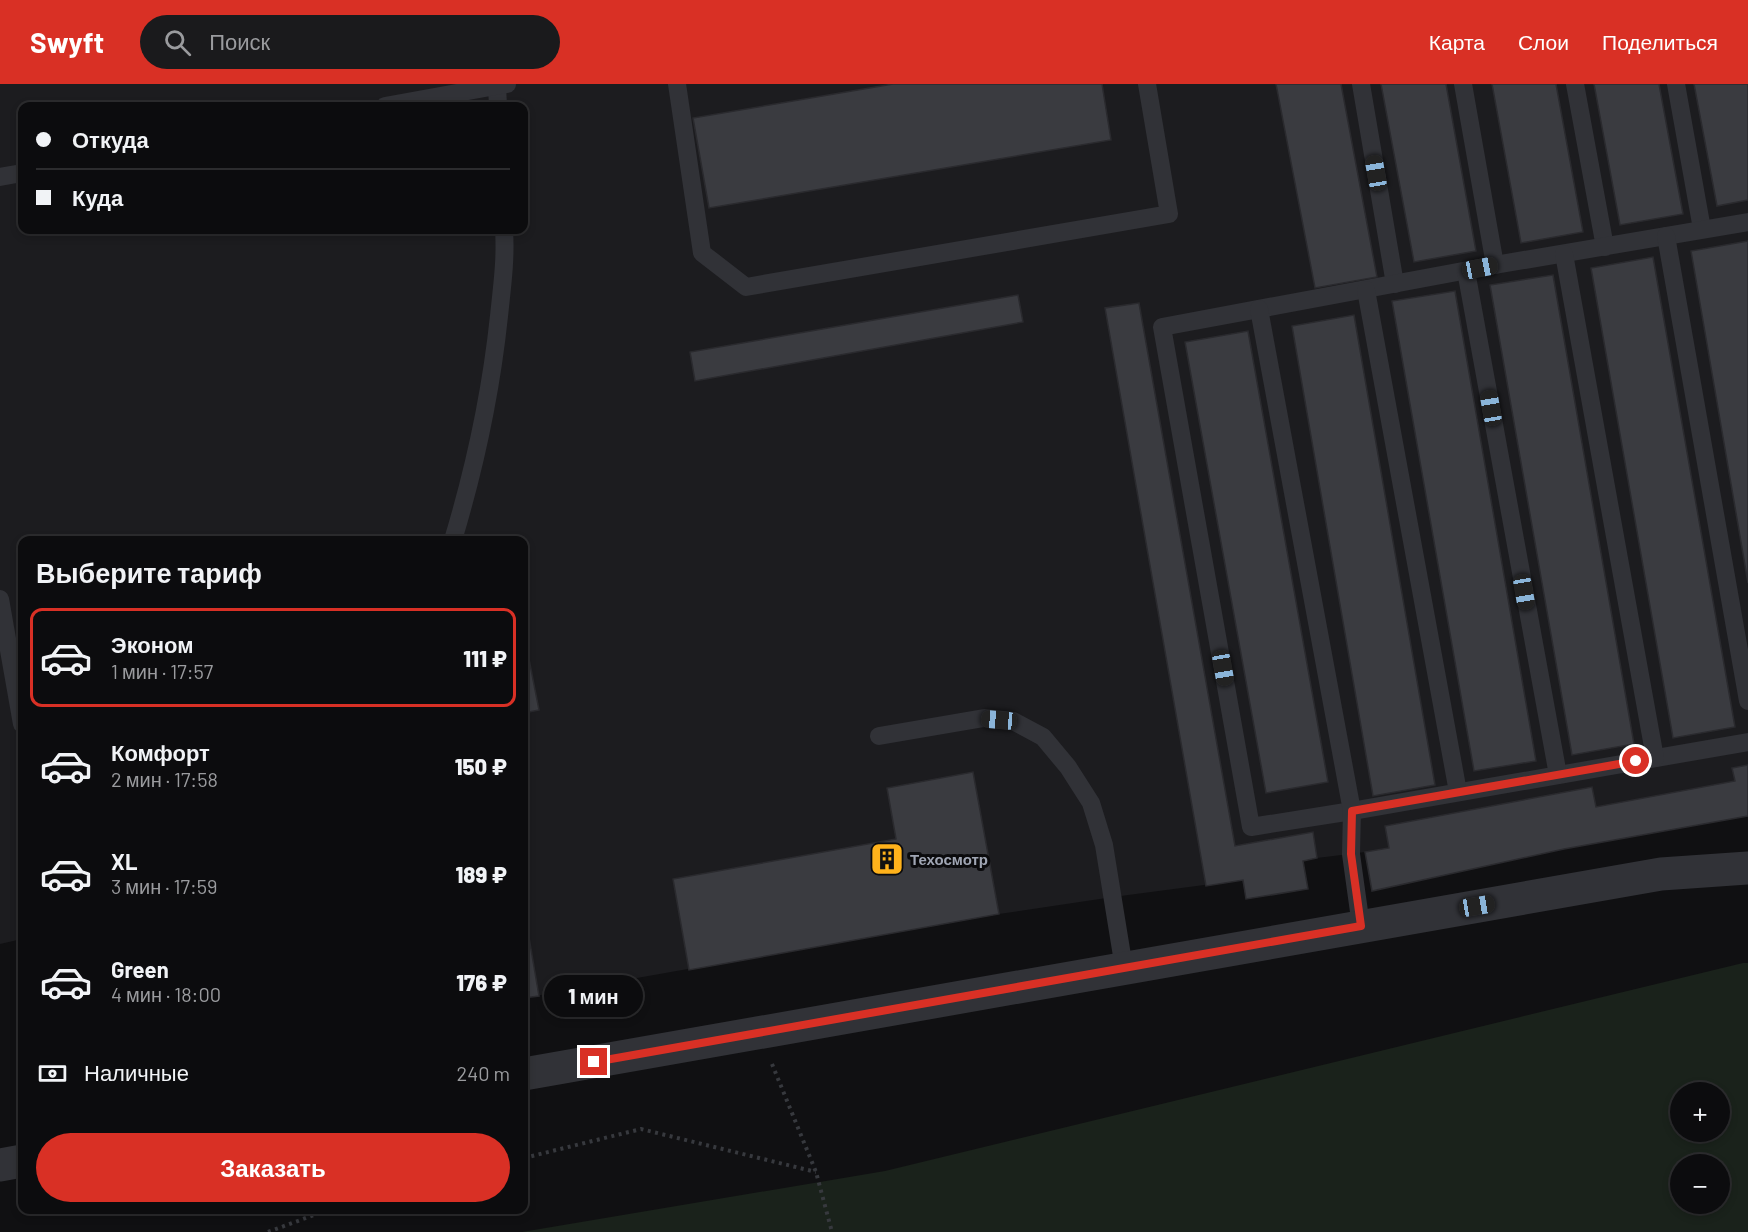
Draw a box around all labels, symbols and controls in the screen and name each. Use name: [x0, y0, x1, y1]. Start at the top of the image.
search box: [140, 15, 560, 69]
text: Swyft: [30, 25, 104, 59]
icon: search: [161, 26, 194, 59]
text: Поиск: [209, 28, 270, 54]
text: Карта: [1429, 29, 1485, 54]
text: Слои: [1518, 29, 1569, 54]
text: Поделиться: [1602, 29, 1718, 54]
text: Откуда: [72, 126, 149, 152]
car: [1364, 154, 1388, 192]
text: Куда: [72, 184, 123, 210]
car: [1461, 256, 1499, 280]
car: [1479, 389, 1503, 427]
text: Выберите тариф: [36, 556, 262, 588]
car: [1512, 573, 1536, 611]
icon: car: [39, 631, 93, 685]
text: Эконом: [111, 631, 194, 657]
text: 111 ₽: [463, 645, 507, 671]
car: [1211, 649, 1235, 687]
text: 1 мин · 17:57: [111, 659, 213, 683]
car: [980, 709, 1018, 731]
icon: car: [39, 739, 93, 793]
text: Комфорт: [111, 739, 210, 765]
route start: [1622, 747, 1649, 774]
text: 150 ₽: [455, 753, 507, 779]
text: 2 мин · 17:58: [111, 767, 218, 791]
building icon: Техосмотр: [869, 841, 905, 877]
icon: car: [39, 847, 93, 901]
text: XL: [111, 848, 137, 874]
place label: Техосмотр: [910, 850, 988, 868]
text: 189 ₽: [456, 861, 507, 887]
text: 3 мин · 17:59: [111, 874, 217, 898]
car: [1458, 894, 1496, 918]
icon: car: [39, 955, 93, 1009]
text: Green: [111, 956, 169, 982]
text: 176 ₽: [456, 969, 507, 995]
callout: 1 мин: [544, 975, 644, 1017]
text: 4 мин · 18:00: [111, 982, 221, 1006]
text: 1 мин: [568, 984, 619, 1008]
route end: [580, 1048, 607, 1075]
icon: cash: [36, 1057, 69, 1090]
text: Наличные: [84, 1059, 189, 1085]
text: 240 m: [456, 1061, 510, 1085]
map controls: [1670, 1082, 1730, 1214]
button: +: [1670, 1082, 1730, 1142]
button: Заказать: [36, 1133, 510, 1202]
button: −: [1670, 1154, 1730, 1214]

